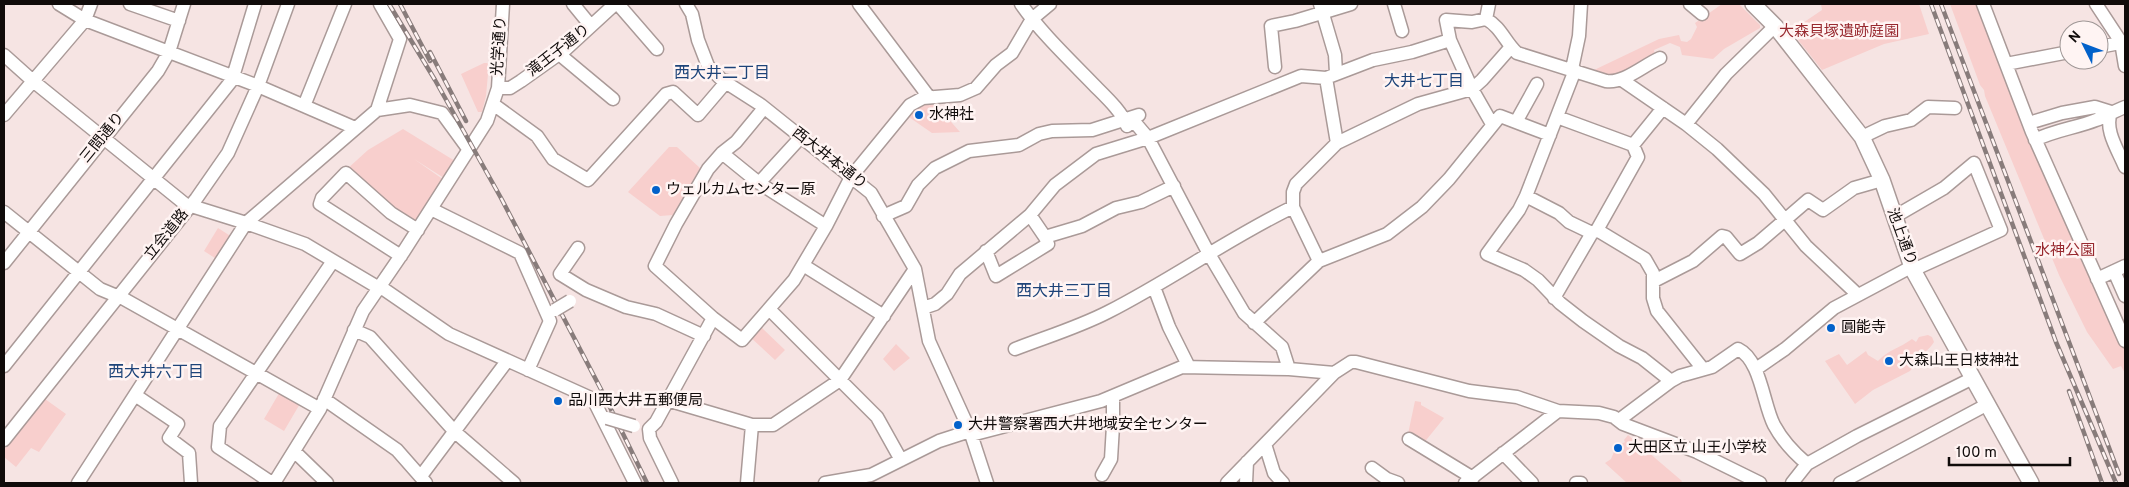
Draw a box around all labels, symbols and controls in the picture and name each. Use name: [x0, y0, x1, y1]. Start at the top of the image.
street label: 光学通り: [488, 15, 512, 77]
street label: 滝王子通り: [524, 20, 594, 82]
north arrow: [2059, 20, 2109, 70]
park label: 大森貝塚遺跡庭園: [1779, 23, 1899, 42]
text: N: [2066, 28, 2085, 47]
district label: 西大井二丁目: [674, 64, 770, 84]
district label: 大井七丁目: [1384, 72, 1464, 92]
place label: 水神社: [929, 106, 974, 125]
street label: 三間通り: [77, 109, 129, 167]
marker: 水神社: [913, 109, 925, 121]
street label: 西大井本通り: [788, 123, 871, 194]
place label: ウェルカムセンター原: [666, 181, 816, 200]
marker: ウェルカムセンター原: [650, 184, 662, 196]
street label: 立会道路: [141, 206, 193, 264]
street label: 池上通り: [1882, 206, 1920, 268]
park label: 水神公園: [2035, 242, 2095, 261]
district label: 西大井三丁目: [1016, 282, 1112, 302]
place label: 圓能寺: [1841, 318, 1886, 338]
marker: 圓能寺: [1825, 322, 1837, 334]
place label: 大森山王日枝神社: [1899, 352, 2019, 371]
marker: 大森山王日枝神社: [1883, 355, 1895, 367]
district label: 西大井六丁目: [108, 363, 204, 383]
place label: 品川西大井五郵便局: [568, 391, 703, 411]
marker: 品川西大井五郵便局: [552, 395, 564, 407]
place label: 大井警察署西大井地域安全センター: [968, 415, 1208, 435]
marker: 大井警察署西大井地域安全センター: [952, 419, 964, 431]
scale bar: [1949, 434, 2070, 466]
place label: 大田区立 山王小学校: [1628, 439, 1767, 458]
marker: 大田区立 山王小学校: [1612, 442, 1624, 454]
text: 100 m: [1956, 444, 1997, 463]

